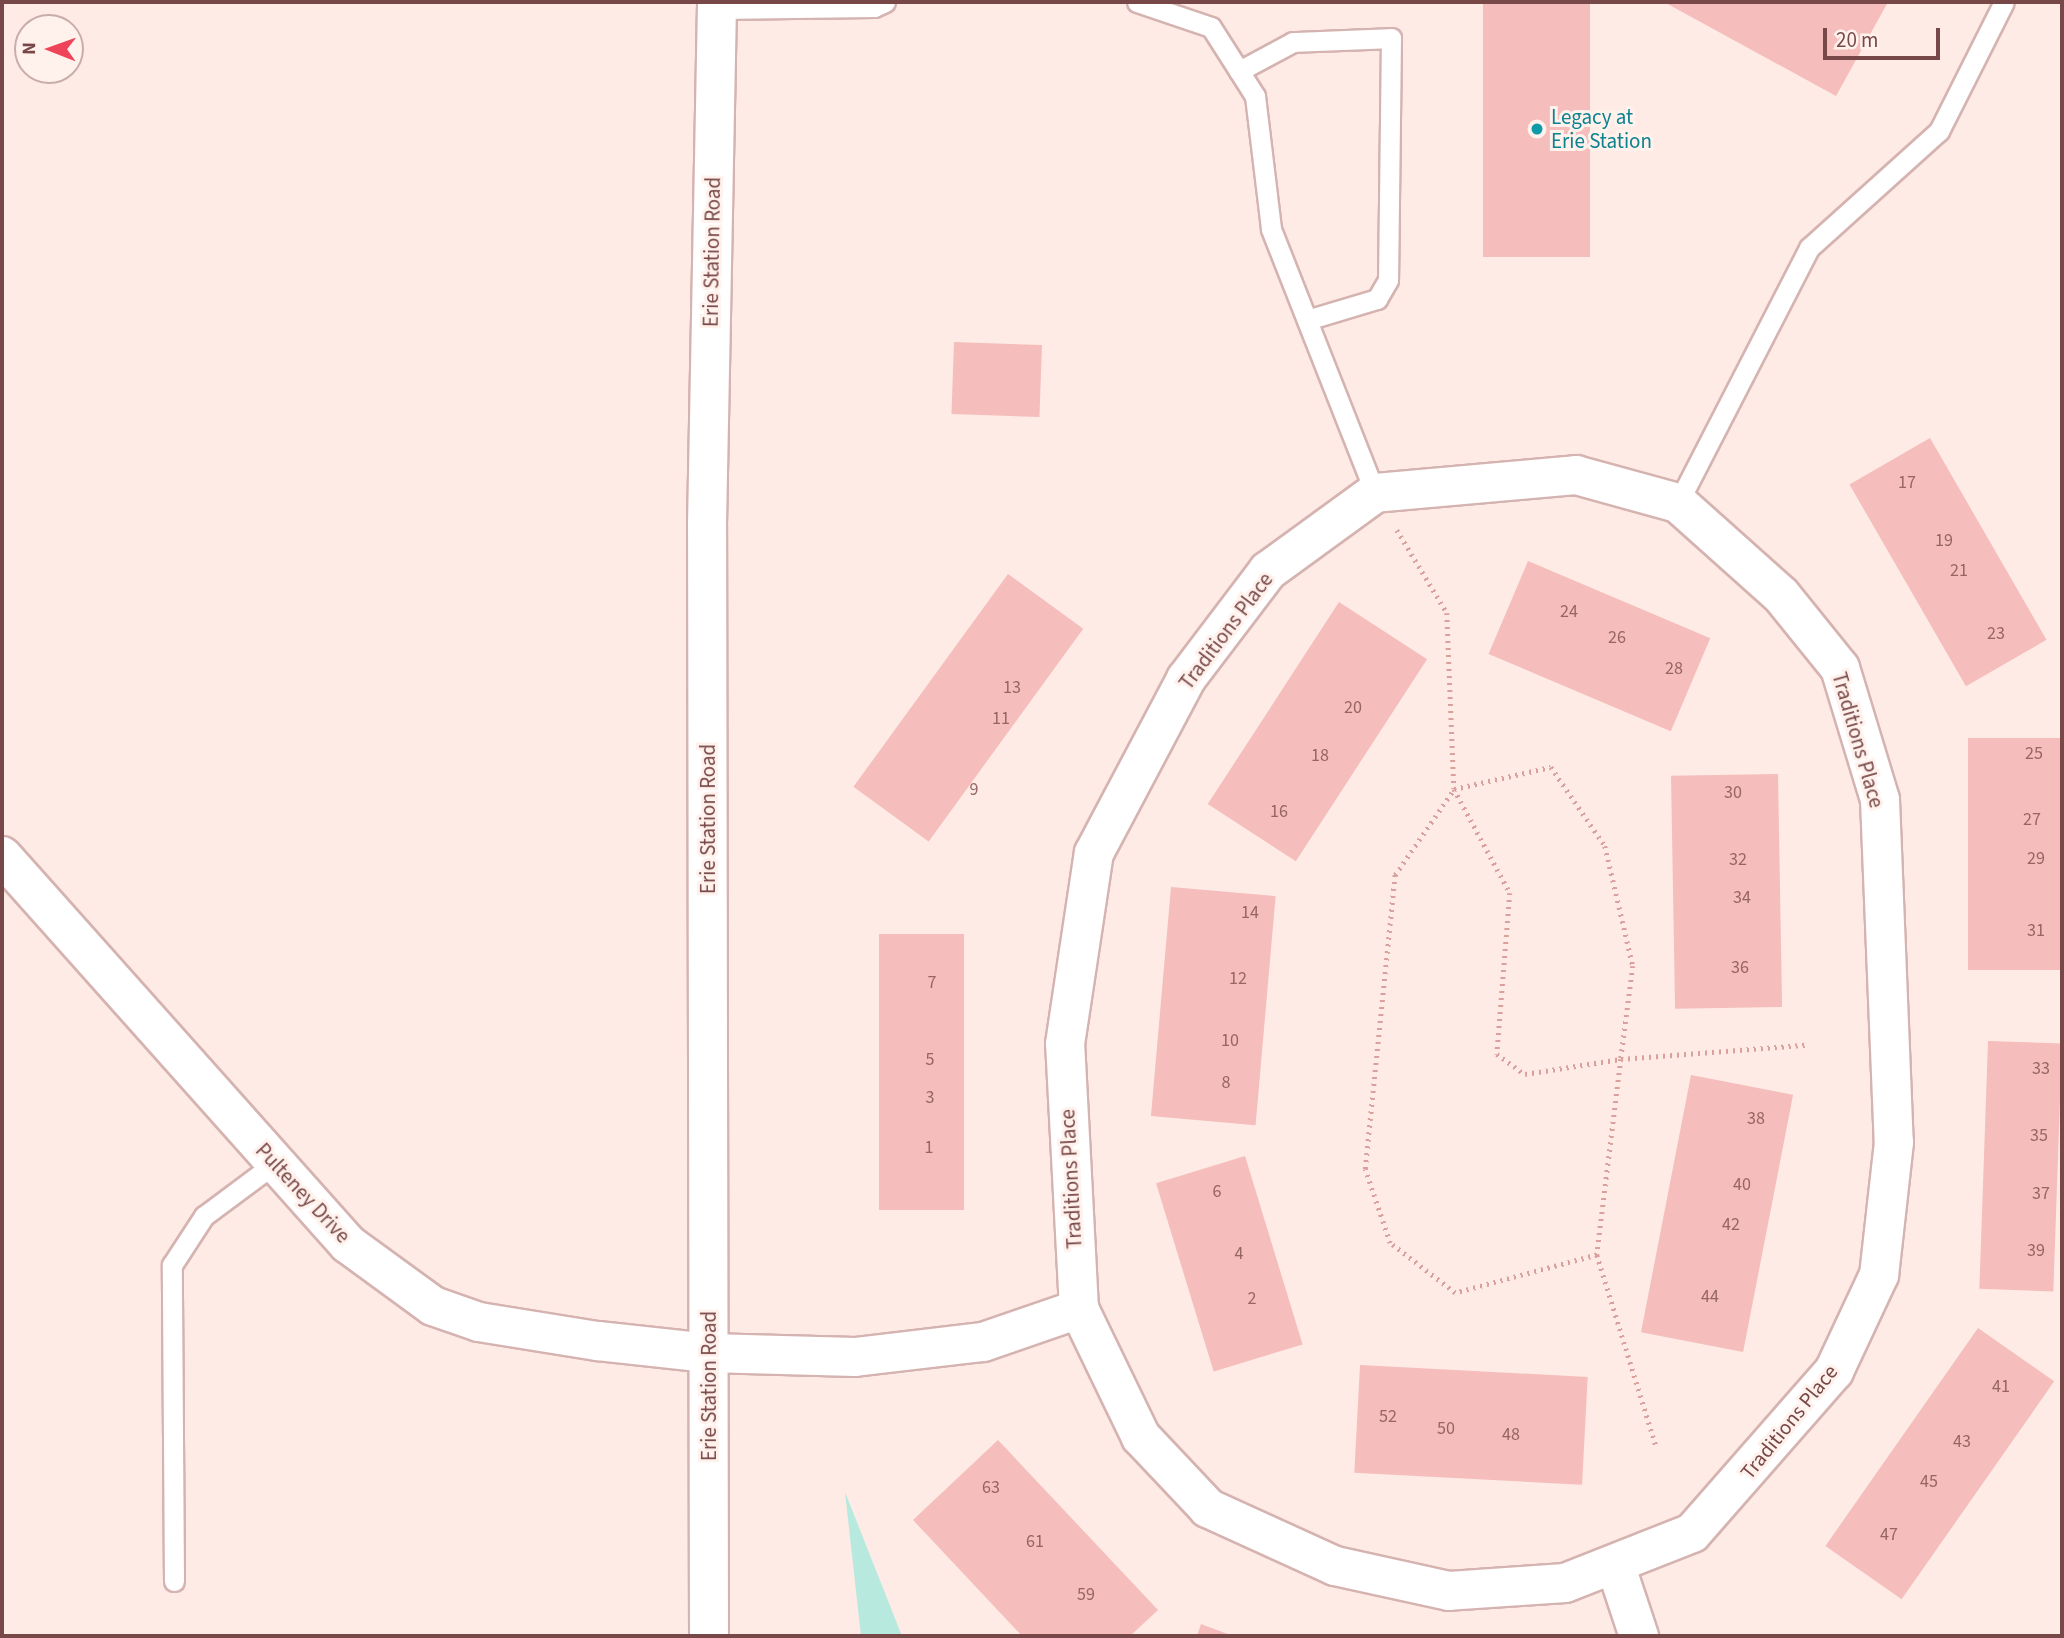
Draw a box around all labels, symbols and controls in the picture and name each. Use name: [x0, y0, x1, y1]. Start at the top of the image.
north arrow: [14, 14, 84, 84]
scale bar: [1826, 14, 1943, 58]
text: 20 m: [1836, 25, 1878, 55]
text: N: [16, 42, 43, 55]
place label: Legacy at Erie Station: [1551, 104, 1652, 154]
marker: Legacy at Erie Station: [1529, 121, 1545, 137]
street label: Erie Station Road: [698, 177, 726, 327]
house number: 17: [1898, 472, 1916, 494]
house number: 19: [1935, 530, 1953, 552]
house number: 21: [1950, 560, 1968, 582]
street label: Traditions Place: [1174, 568, 1278, 694]
house number: 24: [1560, 601, 1578, 623]
house number: 23: [1987, 623, 2005, 645]
house number: 26: [1608, 627, 1626, 649]
house number: 28: [1665, 658, 1683, 680]
street label: Traditions Place: [1827, 669, 1889, 811]
house number: 13: [1003, 677, 1021, 699]
house number: 20: [1344, 697, 1362, 719]
house number: 11: [992, 708, 1010, 730]
house number: 25: [2025, 743, 2043, 765]
street label: Erie Station Road: [695, 744, 721, 894]
house number: 18: [1311, 745, 1329, 767]
house number: 9: [970, 779, 978, 801]
house number: 30: [1724, 782, 1742, 804]
house number: 16: [1270, 801, 1288, 823]
house number: 27: [2023, 809, 2041, 831]
house number: 29: [2027, 848, 2045, 870]
house number: 32: [1729, 849, 1747, 871]
house number: 34: [1733, 887, 1751, 909]
house number: 14: [1241, 902, 1259, 924]
house number: 31: [2027, 920, 2045, 942]
house number: 36: [1731, 957, 1749, 979]
house number: 12: [1229, 968, 1247, 990]
house number: 7: [928, 972, 936, 994]
house number: 10: [1221, 1030, 1239, 1052]
house number: 5: [926, 1049, 934, 1071]
house number: 33: [2032, 1058, 2050, 1080]
house number: 8: [1222, 1072, 1230, 1094]
house number: 3: [926, 1087, 934, 1109]
street label: Traditions Place: [1055, 1108, 1087, 1250]
house number: 38: [1747, 1108, 1765, 1130]
house number: 35: [2030, 1125, 2048, 1147]
house number: 1: [925, 1137, 933, 1159]
street label: Pulteney Drive: [250, 1138, 356, 1248]
house number: 40: [1733, 1174, 1751, 1196]
house number: 6: [1213, 1181, 1221, 1203]
house number: 37: [2032, 1183, 2050, 1205]
house number: 42: [1722, 1214, 1740, 1236]
house number: 39: [2027, 1240, 2045, 1262]
house number: 4: [1235, 1243, 1243, 1265]
house number: 44: [1701, 1286, 1719, 1308]
house number: 2: [1248, 1288, 1256, 1310]
street label: Erie Station Road: [696, 1311, 722, 1461]
street label: Traditions Place: [1735, 1360, 1843, 1484]
house number: 41: [1992, 1376, 2010, 1398]
house number: 52: [1379, 1406, 1397, 1428]
house number: 50: [1437, 1418, 1455, 1440]
house number: 48: [1502, 1424, 1520, 1446]
house number: 43: [1953, 1431, 1971, 1453]
house number: 45: [1920, 1471, 1938, 1493]
house number: 63: [982, 1477, 1000, 1499]
house number: 47: [1880, 1524, 1898, 1546]
house number: 61: [1026, 1531, 1044, 1553]
house number: 59: [1077, 1584, 1095, 1606]

